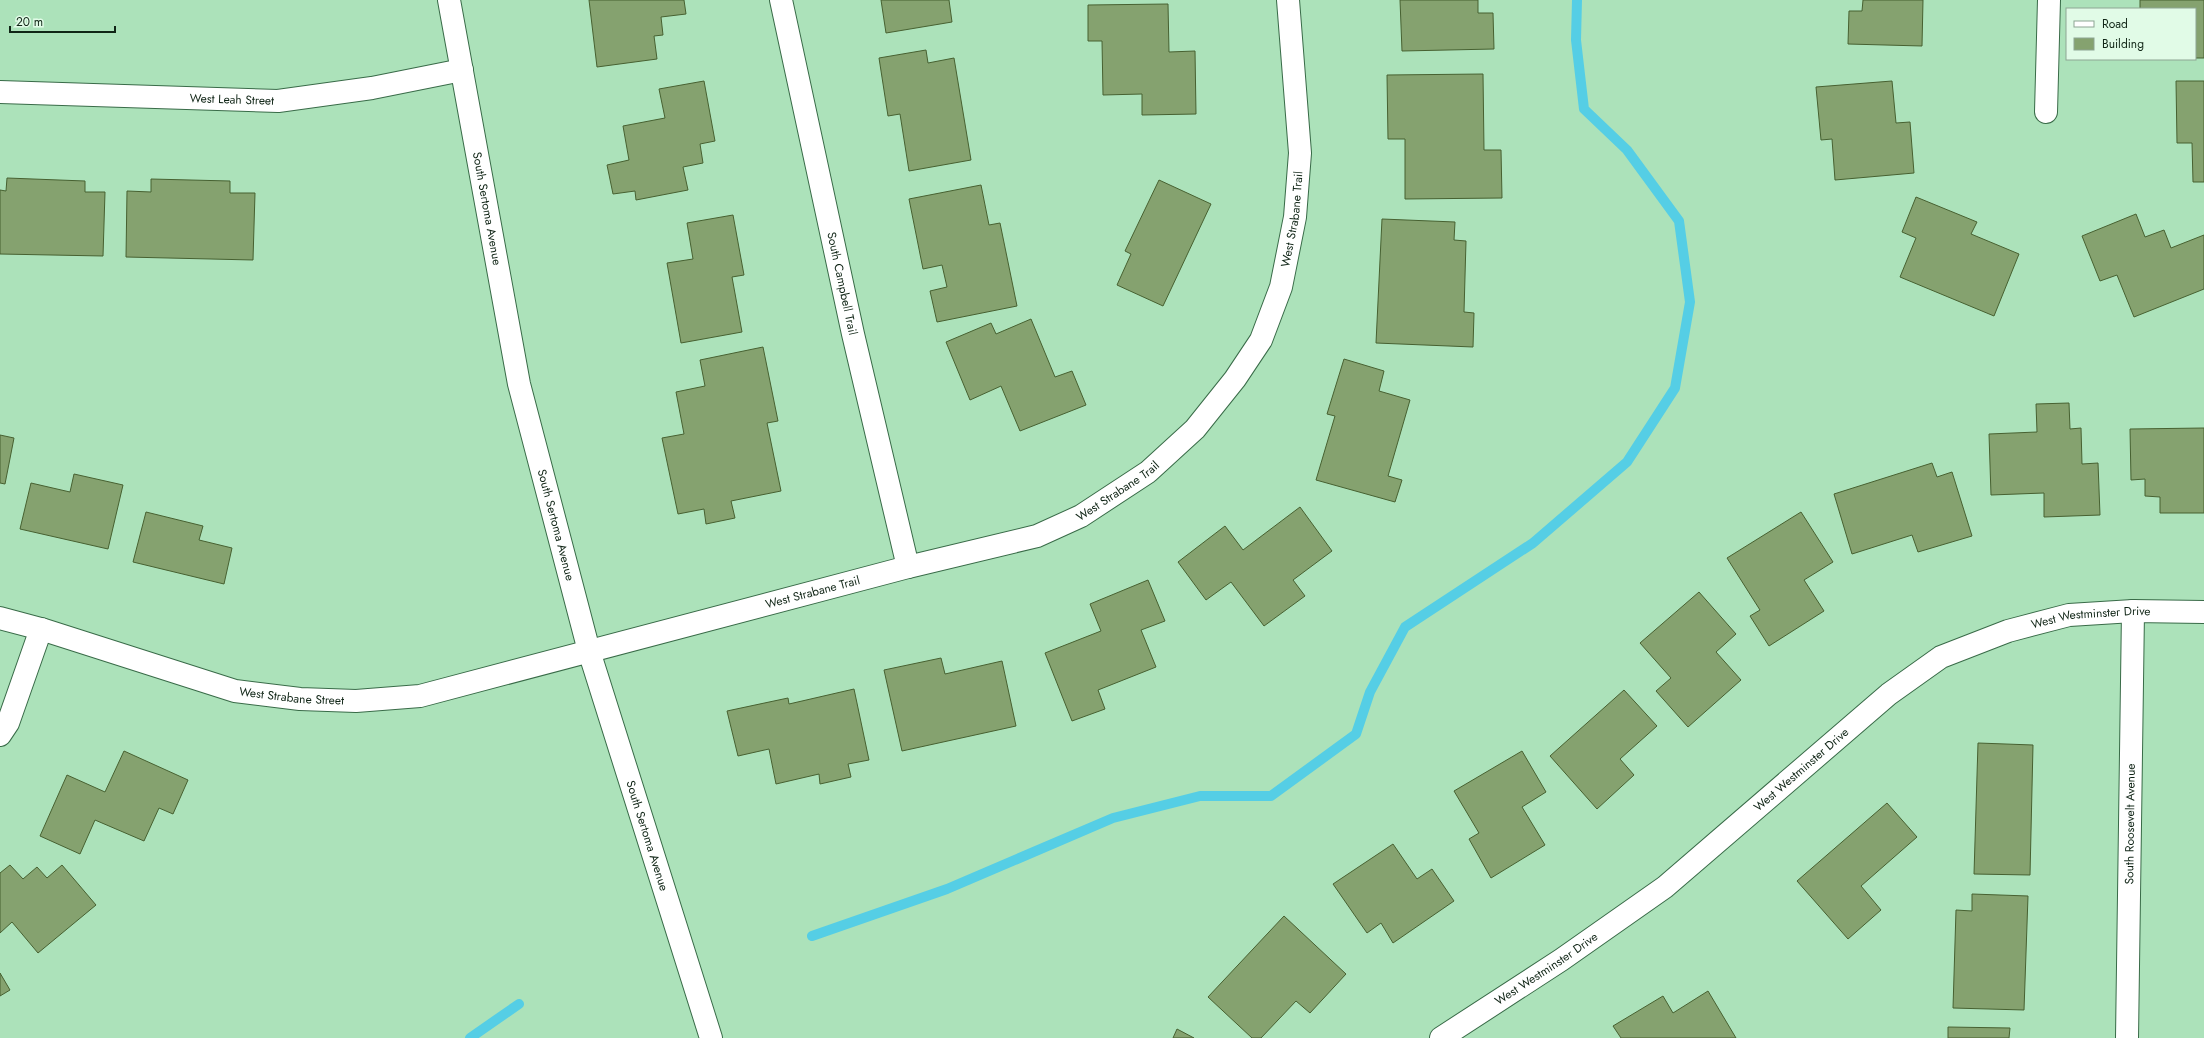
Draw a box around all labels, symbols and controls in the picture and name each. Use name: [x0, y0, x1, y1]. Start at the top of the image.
scale bar: [10, 8, 115, 34]
legend: [2066, 8, 2196, 60]
text: 20 m: [16, 13, 43, 31]
text: Road: [2102, 15, 2128, 33]
text: Building: [2102, 35, 2144, 53]
street label: West Leah Street: [189, 89, 274, 110]
street label: South Sertoma Avenue: [468, 150, 506, 267]
street label: West Strabane Trail: [1276, 170, 1308, 269]
street label: South Campbell Trail: [822, 230, 862, 337]
street label: West Strabane Trail: [1073, 457, 1163, 526]
street label: South Sertoma Avenue: [533, 467, 579, 583]
street label: West Strabane Trail: [763, 571, 862, 613]
street label: West Westminster Drive: [2029, 602, 2151, 634]
street label: West Strabane Street: [238, 683, 344, 710]
street label: West Westminster Drive: [1750, 723, 1853, 816]
street label: South Roosevelt Avenue: [2120, 763, 2140, 885]
street label: South Sertoma Avenue: [621, 778, 673, 893]
street label: West Westminster Drive: [1491, 928, 1601, 1010]

